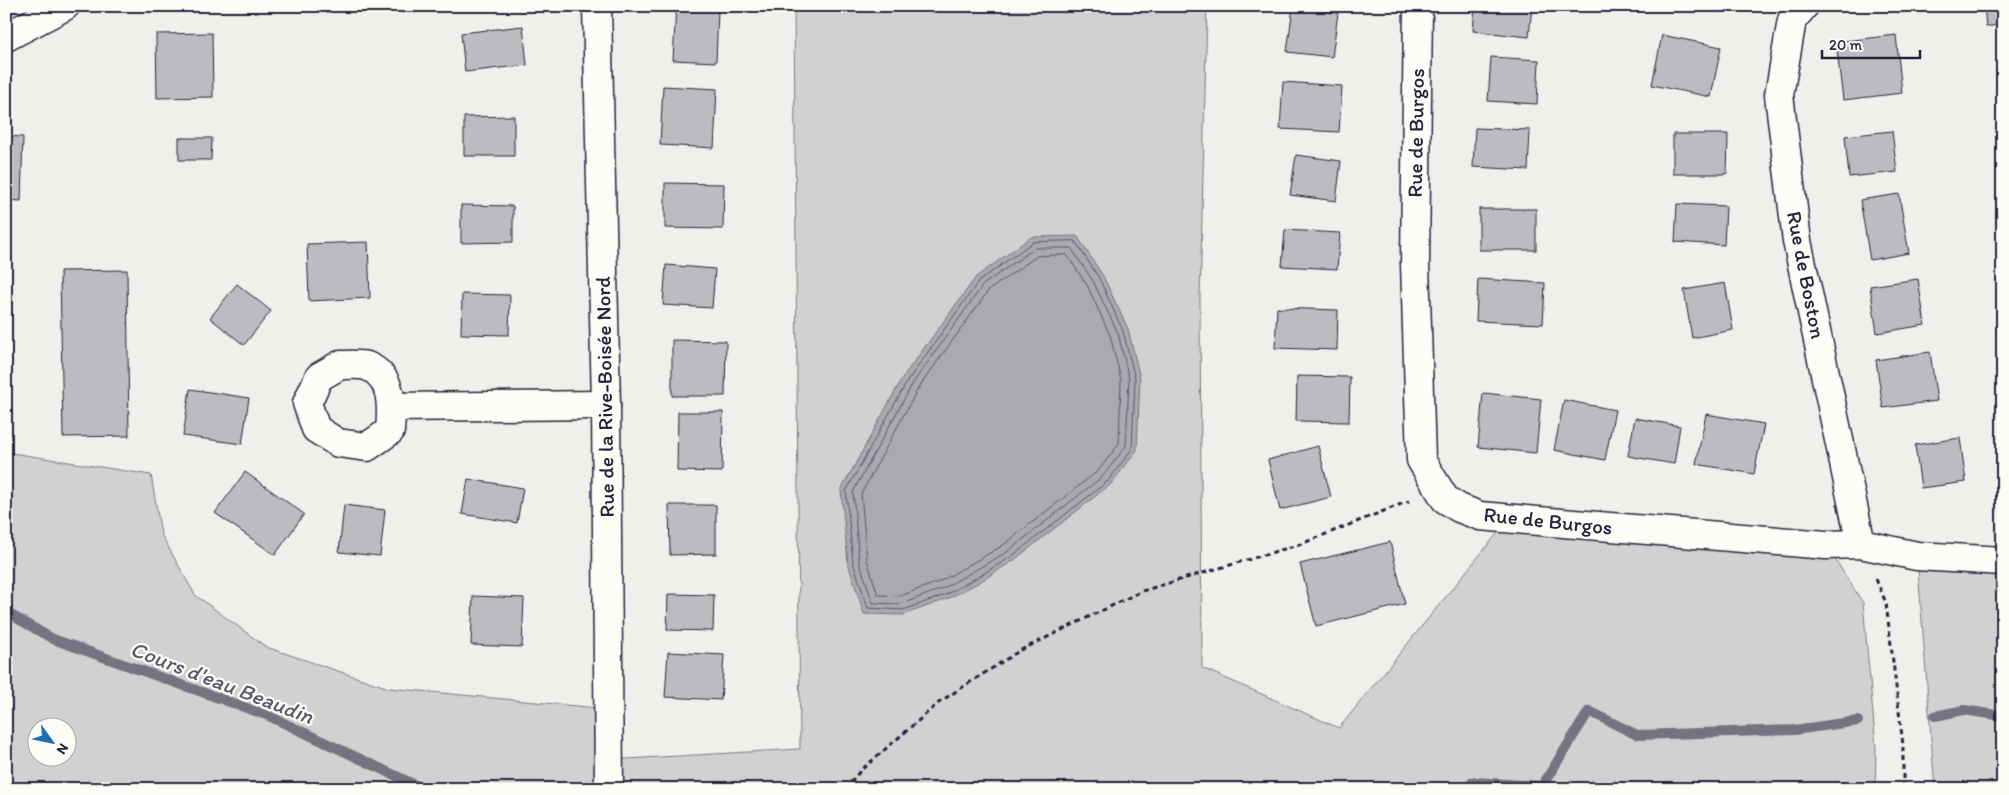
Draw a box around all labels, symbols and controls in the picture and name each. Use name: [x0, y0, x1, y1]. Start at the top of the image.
scale bar: [1822, 28, 1919, 60]
text: 20 m: [1829, 36, 1863, 54]
street label: Rue de Burgos: [1402, 68, 1429, 198]
street label: Rue de Boston: [1782, 209, 1831, 341]
street label: Rue de la Rive-Boisée Nord: [590, 276, 619, 518]
street label: Rue de Burgos: [1482, 501, 1614, 540]
water label: Cours d'eau Beaudin: [127, 635, 317, 730]
north arrow: [28, 718, 78, 768]
text: N: [53, 740, 72, 757]

